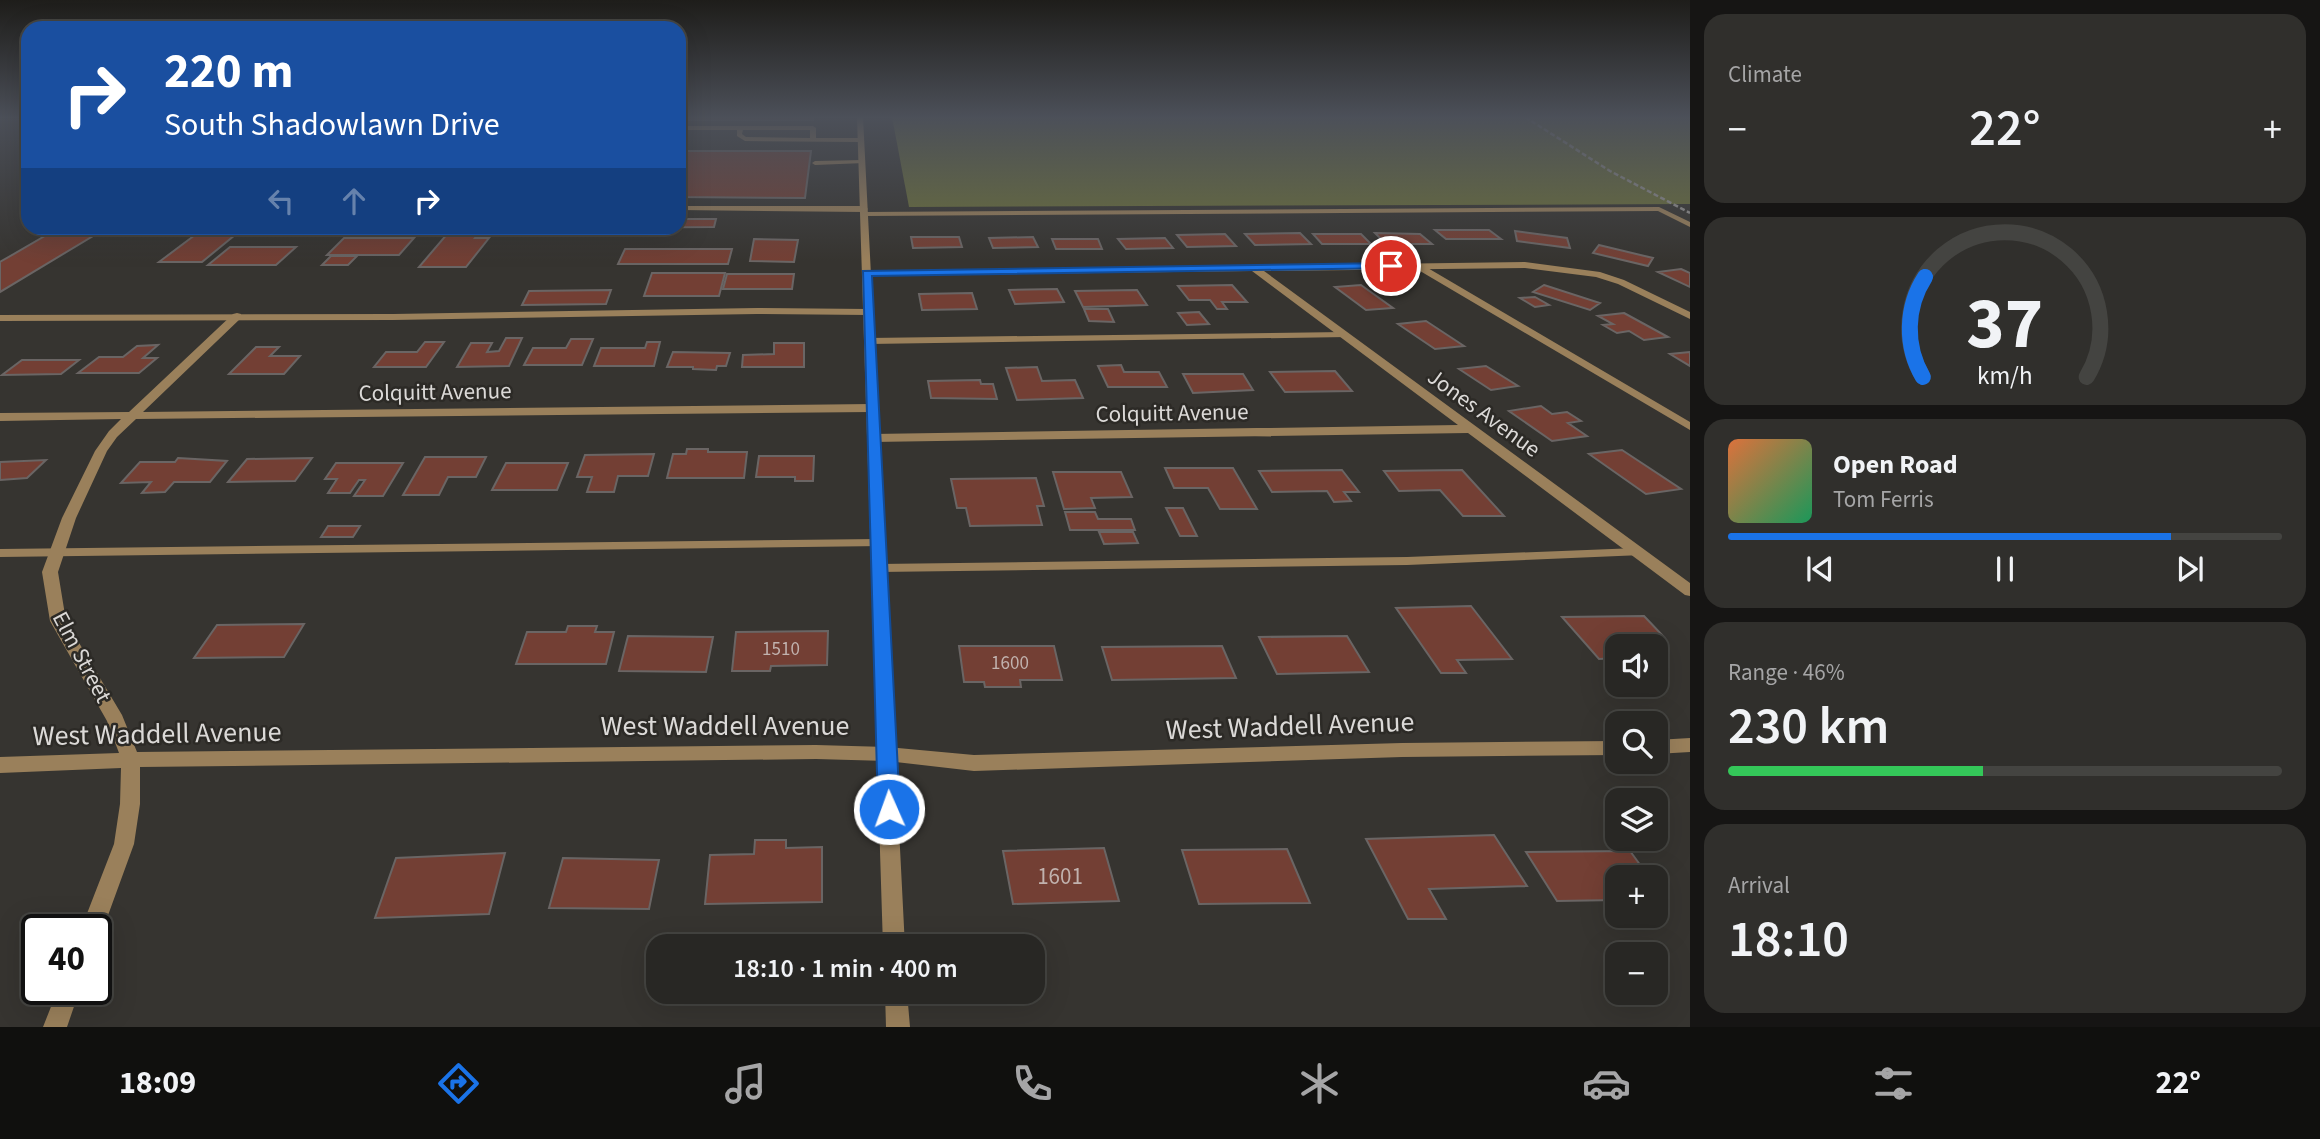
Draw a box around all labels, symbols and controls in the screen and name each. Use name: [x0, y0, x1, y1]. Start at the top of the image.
text: 220 m: [164, 37, 293, 107]
icon: right: [49, 49, 140, 140]
text: Climate: [1728, 58, 1802, 91]
text: 22°: [1969, 92, 2041, 166]
text: South Shadowlawn Drive: [164, 102, 500, 148]
text: −: [1728, 103, 1747, 157]
text: +: [2263, 103, 2282, 157]
icon: left: [262, 182, 300, 220]
icon: ahead: [335, 182, 373, 220]
icon: right: [408, 182, 446, 220]
pin: [1361, 236, 1421, 296]
icon: arrive: [1372, 247, 1410, 285]
text: 37: [1967, 272, 2043, 376]
text: km/h: [1977, 358, 2033, 394]
street label: Jones Avenue: [1421, 361, 1547, 465]
street label: Colquitt Avenue: [358, 374, 512, 410]
street label: Colquitt Avenue: [1095, 395, 1249, 431]
text: Open Road: [1833, 446, 1958, 483]
text: Tom Ferris: [1833, 483, 1934, 516]
icon: previous: [1801, 550, 1839, 588]
icon: pause: [1986, 550, 2024, 588]
icon: next: [2171, 550, 2209, 588]
street label: Elm Street: [44, 605, 120, 709]
map controls: [1605, 634, 1668, 1005]
button: sound: [1605, 634, 1668, 697]
house number: 1510: [762, 636, 800, 663]
house number: 1600: [991, 650, 1029, 677]
text: Range · 46%: [1728, 656, 1845, 689]
text: 230 km: [1728, 690, 1889, 764]
street label: West Waddell Avenue: [1165, 702, 1415, 750]
street label: West Waddell Avenue: [601, 706, 849, 746]
button: search: [1605, 711, 1668, 774]
street label: West Waddell Avenue: [32, 712, 282, 756]
position arrow: [852, 772, 926, 846]
button: layers: [1605, 788, 1668, 851]
house number: 1601: [1037, 860, 1083, 893]
button: +: [1605, 865, 1668, 928]
text: Arrival: [1728, 869, 1790, 902]
text: 18:10: [1728, 903, 1849, 977]
speed limit sign: 40: [21, 914, 112, 1005]
button: −: [1605, 942, 1668, 1005]
text: 18:10 · 1 min · 400 m: [733, 950, 958, 987]
icon: directions: [434, 1059, 483, 1108]
icon: music: [721, 1059, 770, 1108]
icon: phone: [1008, 1059, 1057, 1108]
icon: climate: [1295, 1059, 1344, 1108]
icon: car: [1582, 1059, 1631, 1108]
icon: filters: [1869, 1059, 1918, 1108]
text: 18:09: [119, 1060, 196, 1106]
text: 22°: [2155, 1060, 2201, 1106]

